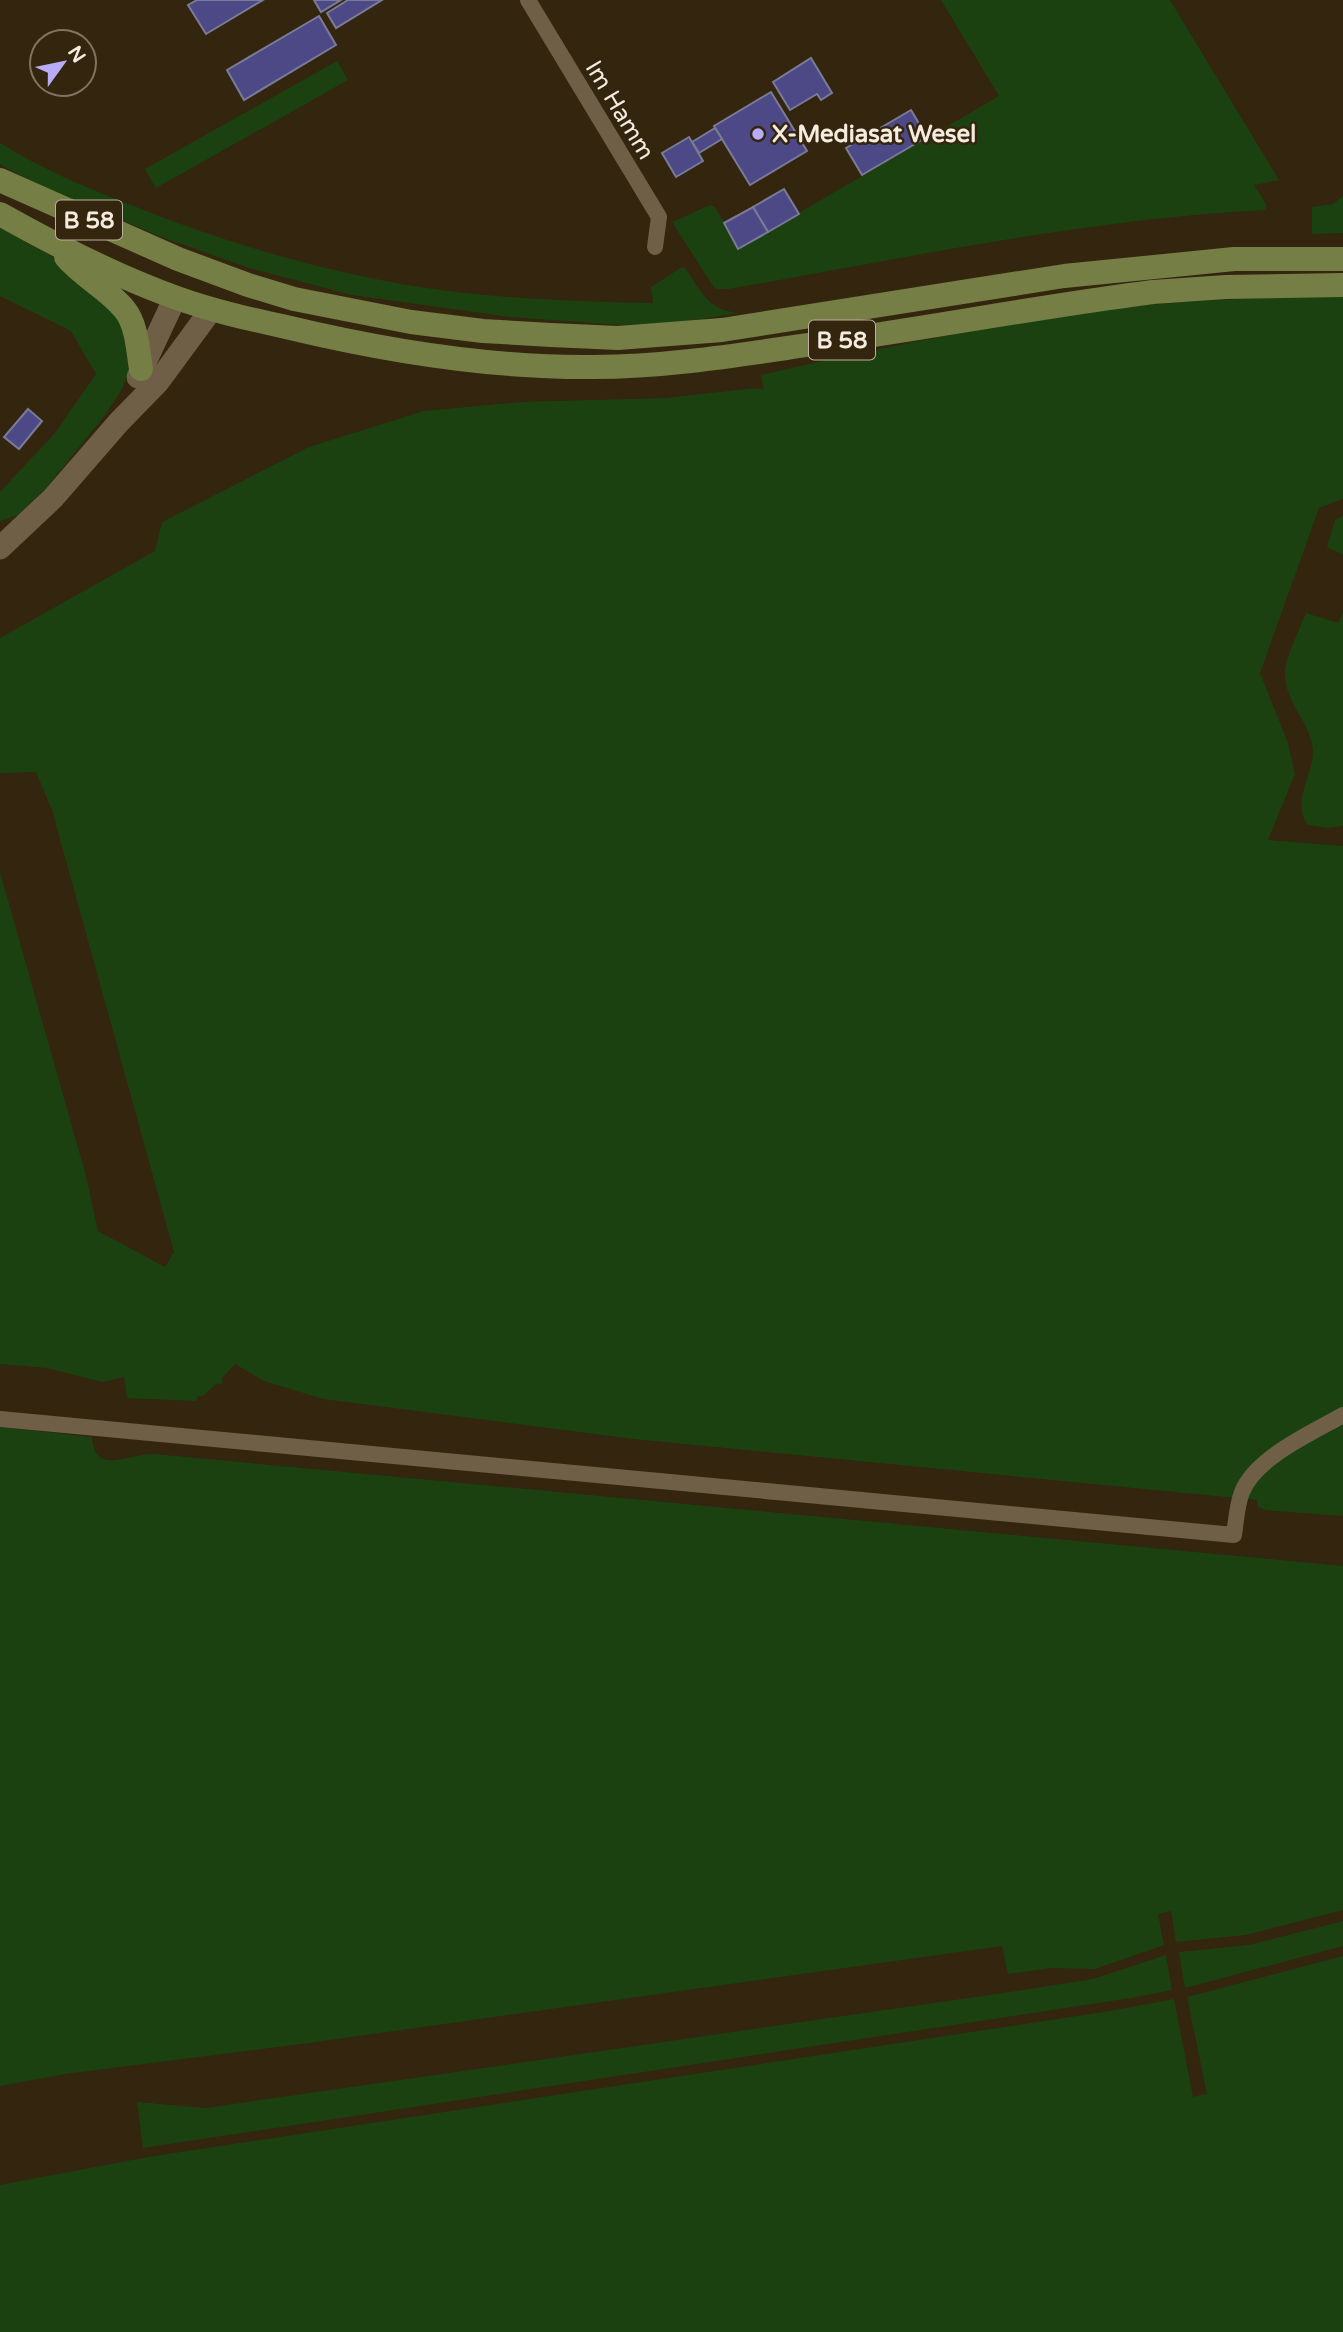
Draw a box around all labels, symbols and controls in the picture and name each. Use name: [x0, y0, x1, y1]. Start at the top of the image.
north arrow: [28, 28, 98, 98]
text: N: [63, 42, 90, 67]
street label: Im Hamm: [579, 55, 660, 165]
place label: X-Mediasat Wesel: [772, 120, 976, 149]
marker: X-Mediasat Wesel: [750, 126, 766, 142]
road number: B 58: [56, 200, 122, 240]
road number: B 58: [809, 320, 875, 360]

